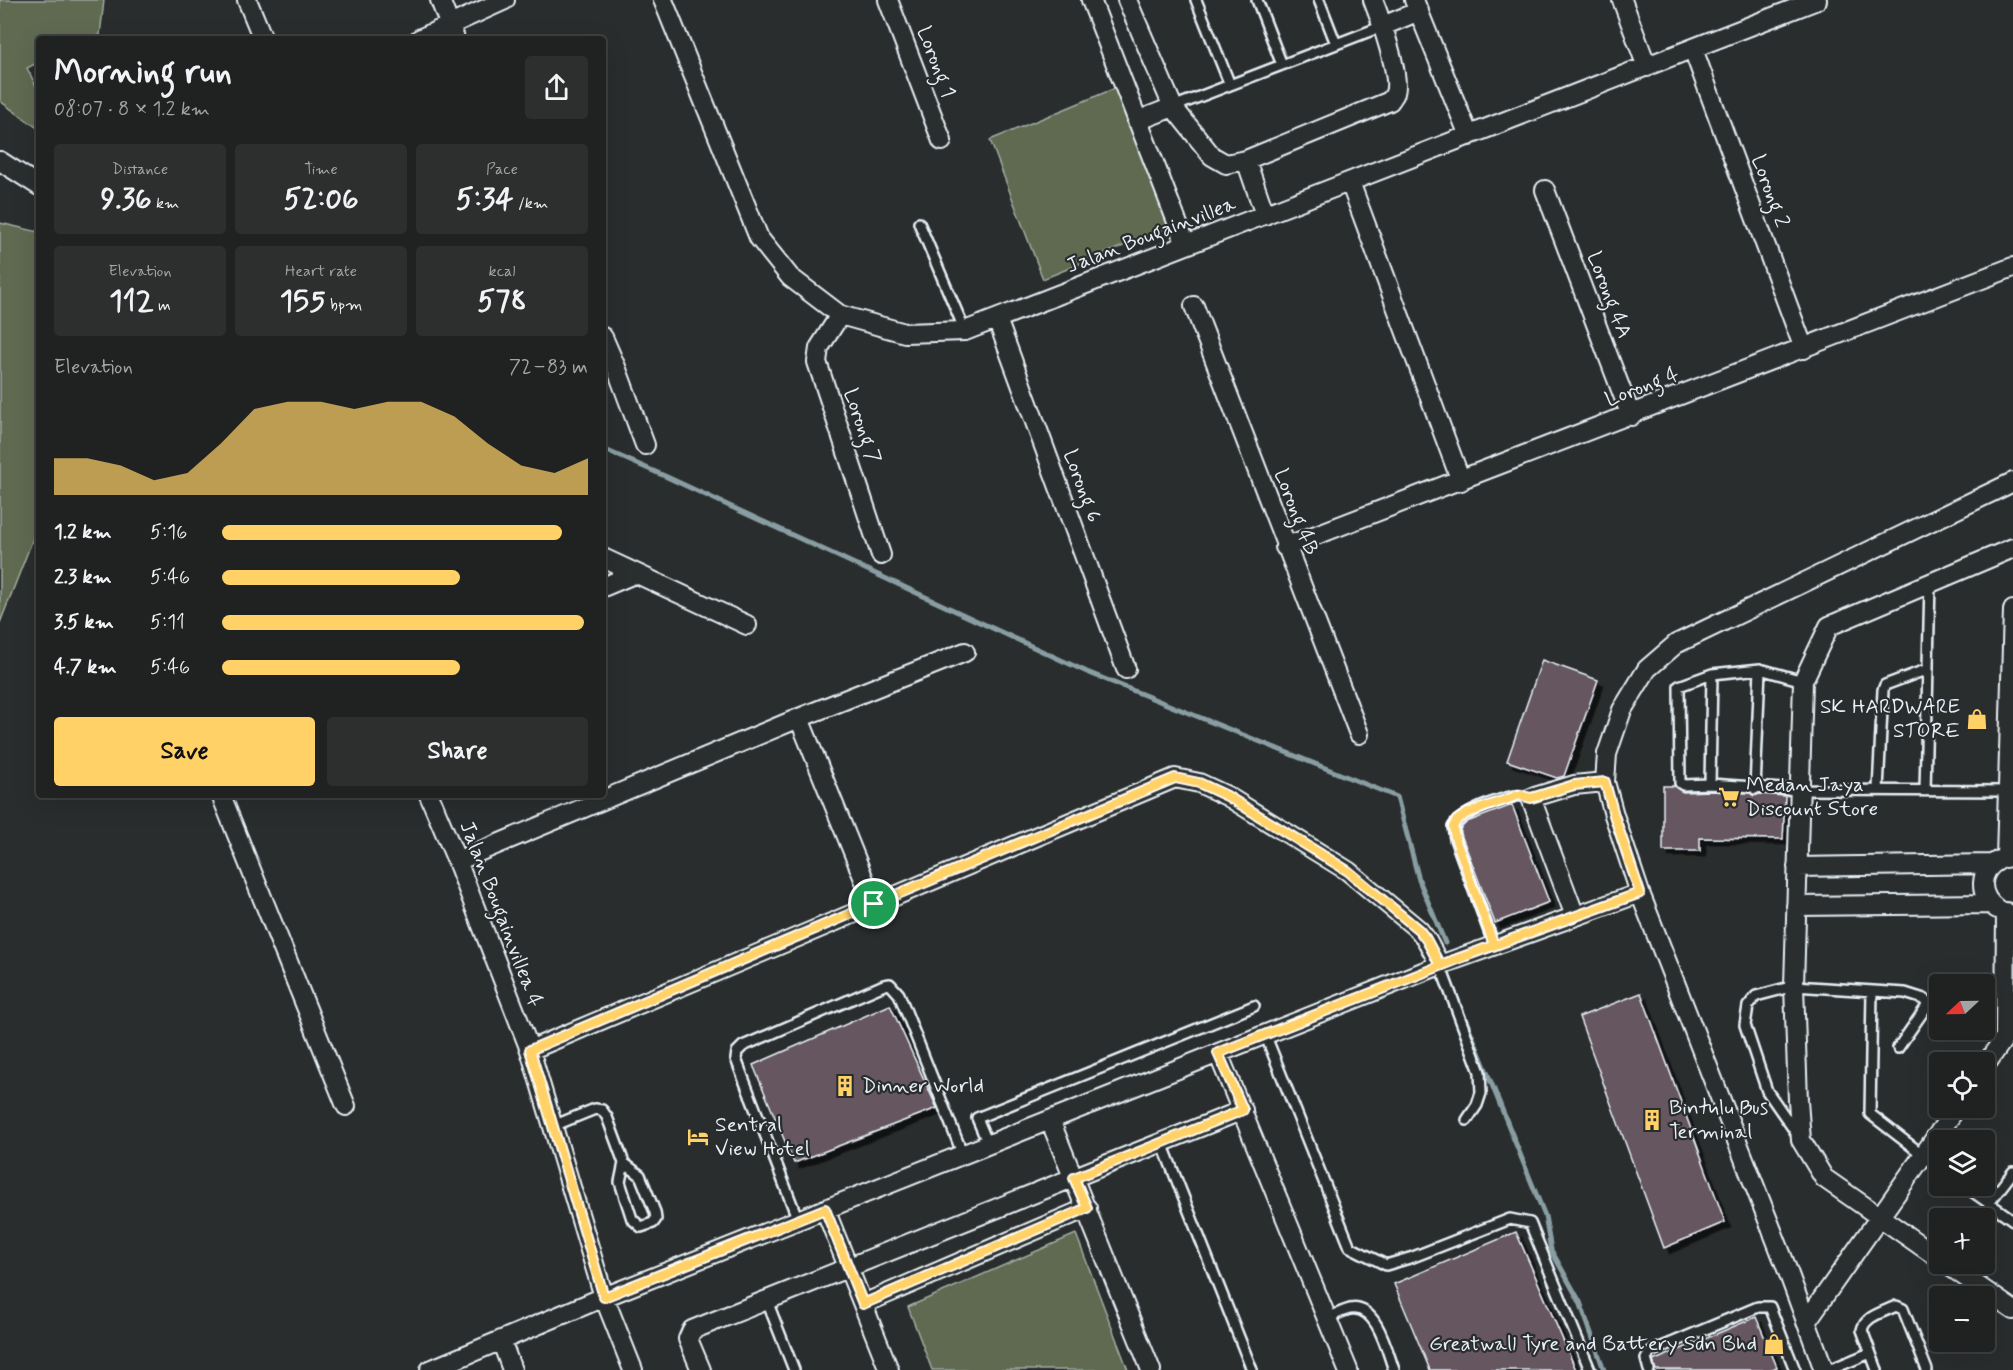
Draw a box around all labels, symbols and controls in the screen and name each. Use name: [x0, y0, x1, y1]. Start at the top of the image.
street label: Lorong 1: [908, 22, 962, 102]
text: Morning run: [54, 51, 232, 95]
button: share: [525, 56, 588, 119]
text: 08:07 · 8 × 1.2 km: [54, 96, 210, 123]
street label: Lorong 2: [1742, 151, 1796, 232]
text: Distance: [112, 159, 168, 180]
text: Time: [304, 159, 338, 180]
text: Pace: [486, 159, 518, 180]
text: 9.36: [101, 180, 152, 219]
text: 52:06: [283, 180, 359, 219]
text: 5:34: [456, 180, 514, 219]
street label: Jalan Bougainvillea: [1062, 190, 1241, 282]
text: km: [152, 193, 179, 214]
text: /km: [514, 193, 548, 214]
street label: Lorong 4A: [1578, 248, 1638, 343]
text: Elevation: [109, 261, 172, 282]
text: Heart rate: [285, 261, 357, 282]
text: kcal: [489, 261, 515, 282]
text: 112: [109, 282, 154, 321]
text: 155: [280, 282, 326, 321]
text: 578: [477, 282, 527, 321]
text: m: [154, 295, 171, 316]
text: bpm: [326, 295, 362, 316]
text: Elevation: [54, 354, 133, 381]
text: 72–83 m: [509, 354, 588, 381]
street label: Lorong 4: [1601, 360, 1684, 416]
street label: Lorong 7: [834, 385, 888, 468]
street label: Lorong 6: [1054, 446, 1108, 527]
street label: Lorong 4B: [1265, 465, 1325, 560]
text: 1.2 km: [54, 519, 111, 546]
text: 5:16: [150, 519, 187, 546]
text: 2.3 km: [54, 564, 112, 591]
text: 5:46: [150, 564, 190, 591]
text: 3.5 km: [54, 609, 114, 636]
text: 5:11: [150, 609, 185, 636]
text: 4.7 km: [54, 654, 117, 681]
text: 5:46: [150, 654, 190, 681]
place label: SK HARDWARE STORE: [1820, 693, 1960, 745]
shop icon: SK HARDWARE STORE: [1965, 707, 1989, 731]
button: Save: [54, 717, 315, 786]
button: Share: [327, 717, 588, 786]
place label: Medan Jaya Discount Store: [1746, 771, 1878, 823]
supermarket icon: Medan Jaya Discount Store: [1717, 785, 1741, 809]
street label: Jalan Bougainvillea 4: [451, 817, 549, 1012]
pin: [848, 878, 899, 929]
icon: arrive: [857, 887, 890, 920]
north arrow: [1929, 974, 1995, 1040]
map controls: [1929, 974, 1995, 1352]
button: locate: [1929, 1052, 1995, 1118]
place label: Dinner World: [862, 1072, 984, 1100]
building icon: Dinner World: [833, 1074, 857, 1098]
place label: Bintulu Bus Terminal: [1669, 1094, 1768, 1146]
building icon: Bintulu Bus Terminal: [1640, 1108, 1664, 1132]
place label: Sentral View Hotel: [715, 1111, 810, 1163]
hotel icon: Sentral View Hotel: [686, 1125, 710, 1149]
button: layers: [1929, 1130, 1995, 1196]
button: +: [1929, 1208, 1995, 1274]
button: −: [1929, 1286, 1995, 1352]
place label: Greatwall Tyre and Battery Sdn Bhd: [1429, 1330, 1757, 1358]
shop icon: Greatwall Tyre and Battery Sdn Bhd: [1762, 1332, 1786, 1356]

